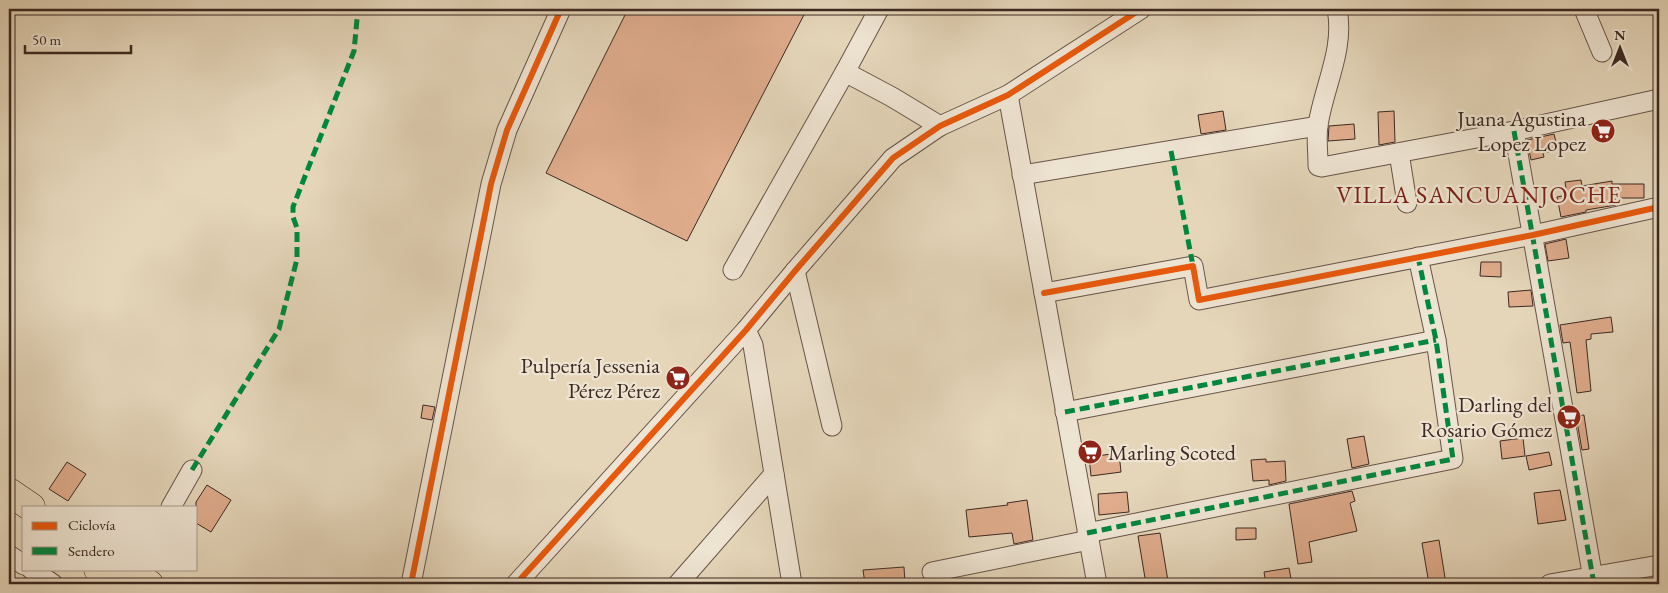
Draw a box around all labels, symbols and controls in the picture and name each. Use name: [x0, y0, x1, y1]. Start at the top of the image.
scale bar: [25, 22, 131, 54]
north arrow: [1596, 22, 1646, 72]
text: N: [1614, 26, 1626, 44]
text: 50 m: [32, 30, 61, 49]
place label: Juana Agustina Lopez Lopez: [1455, 104, 1587, 158]
supermarket icon: Juana Agustina Lopez Lopez: [1590, 118, 1616, 144]
district label: VILLA SANCUANJOCHE: [1336, 179, 1622, 210]
place label: Pulpería Jessenia Pérez Pérez: [520, 351, 661, 405]
supermarket icon: Pulpería Jessenia Pérez Pérez: [665, 365, 691, 391]
place label: Darling del Rosario Gómez: [1421, 390, 1553, 444]
supermarket icon: Darling del Rosario Gómez: [1556, 404, 1582, 430]
place label: Marling Scoted: [1108, 438, 1237, 467]
supermarket icon: Marling Scoted: [1077, 439, 1103, 465]
legend: [22, 506, 198, 570]
text: Ciclovía: [68, 515, 115, 534]
text: Sendero: [68, 541, 115, 560]

